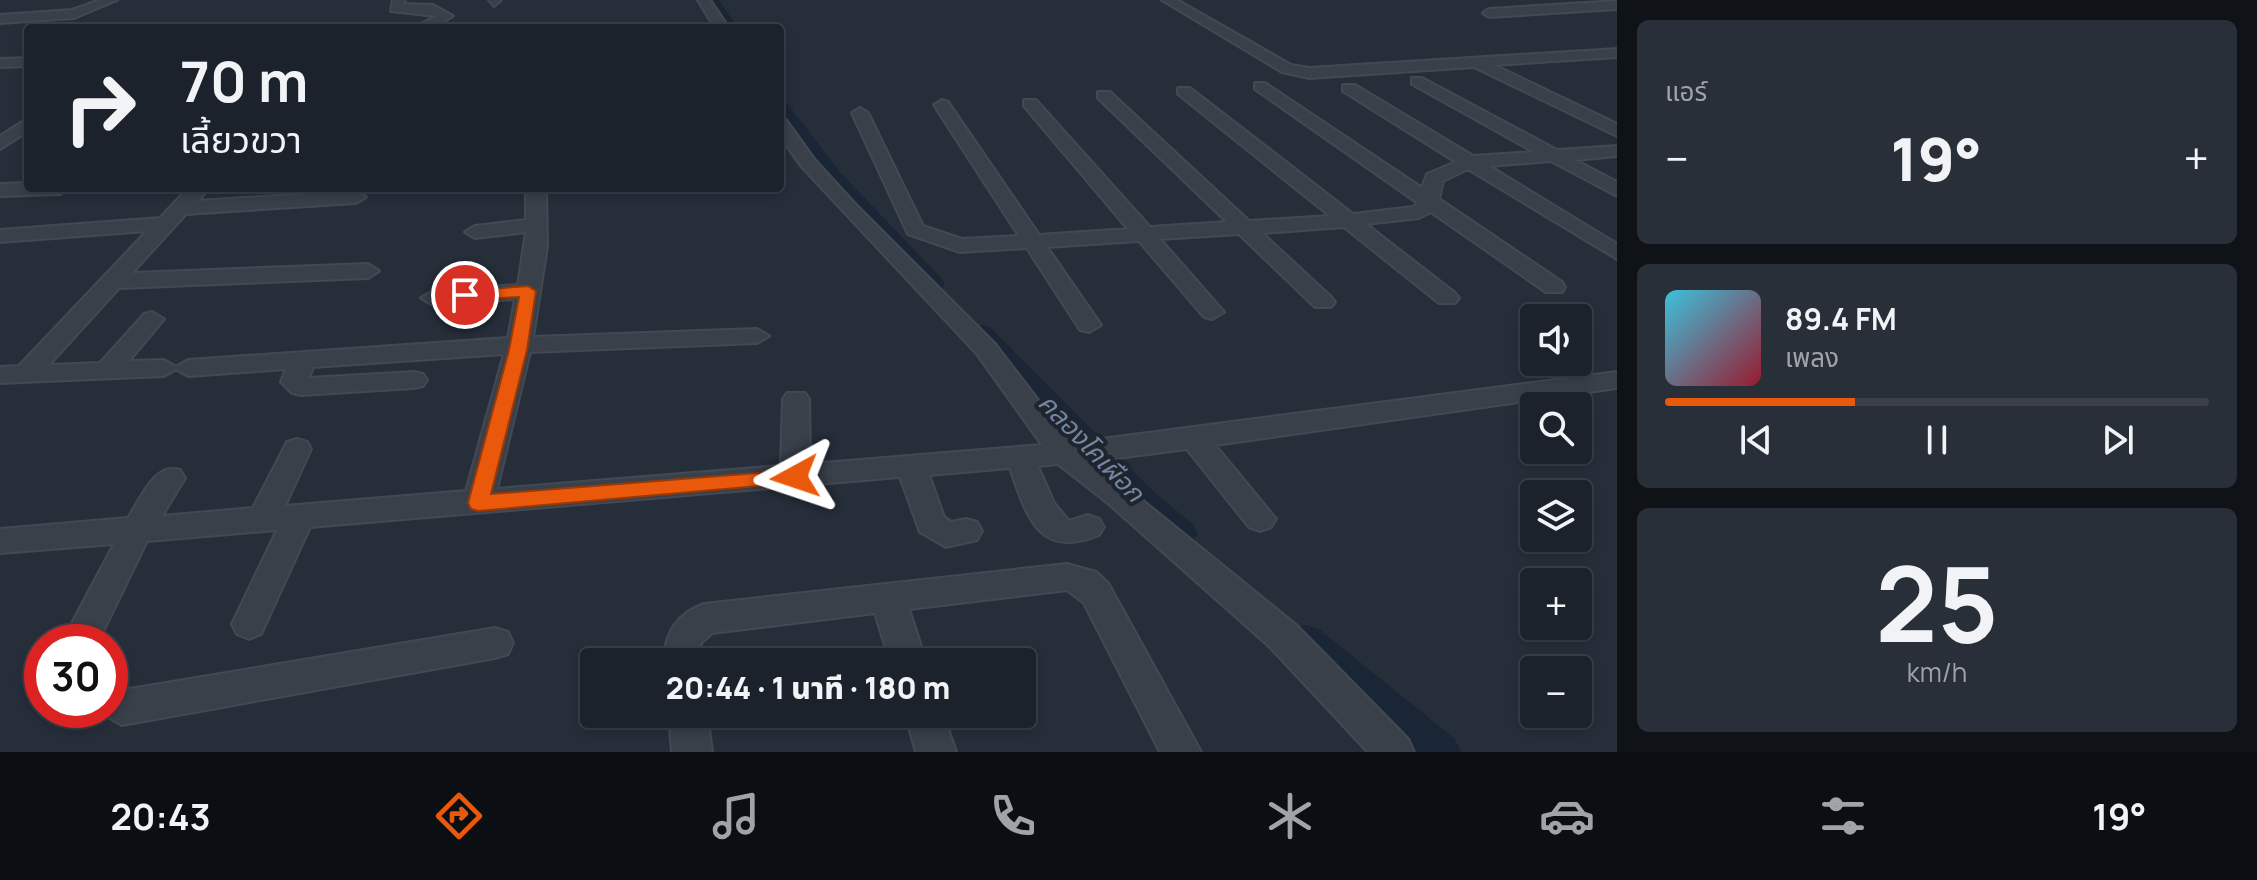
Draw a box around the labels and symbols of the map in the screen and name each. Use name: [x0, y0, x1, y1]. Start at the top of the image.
pin: [431, 261, 499, 329]
water label: คลองโคเผือก: [1031, 385, 1154, 510]
position arrow: [753, 435, 837, 519]
speed limit sign: 30: [24, 624, 128, 728]

